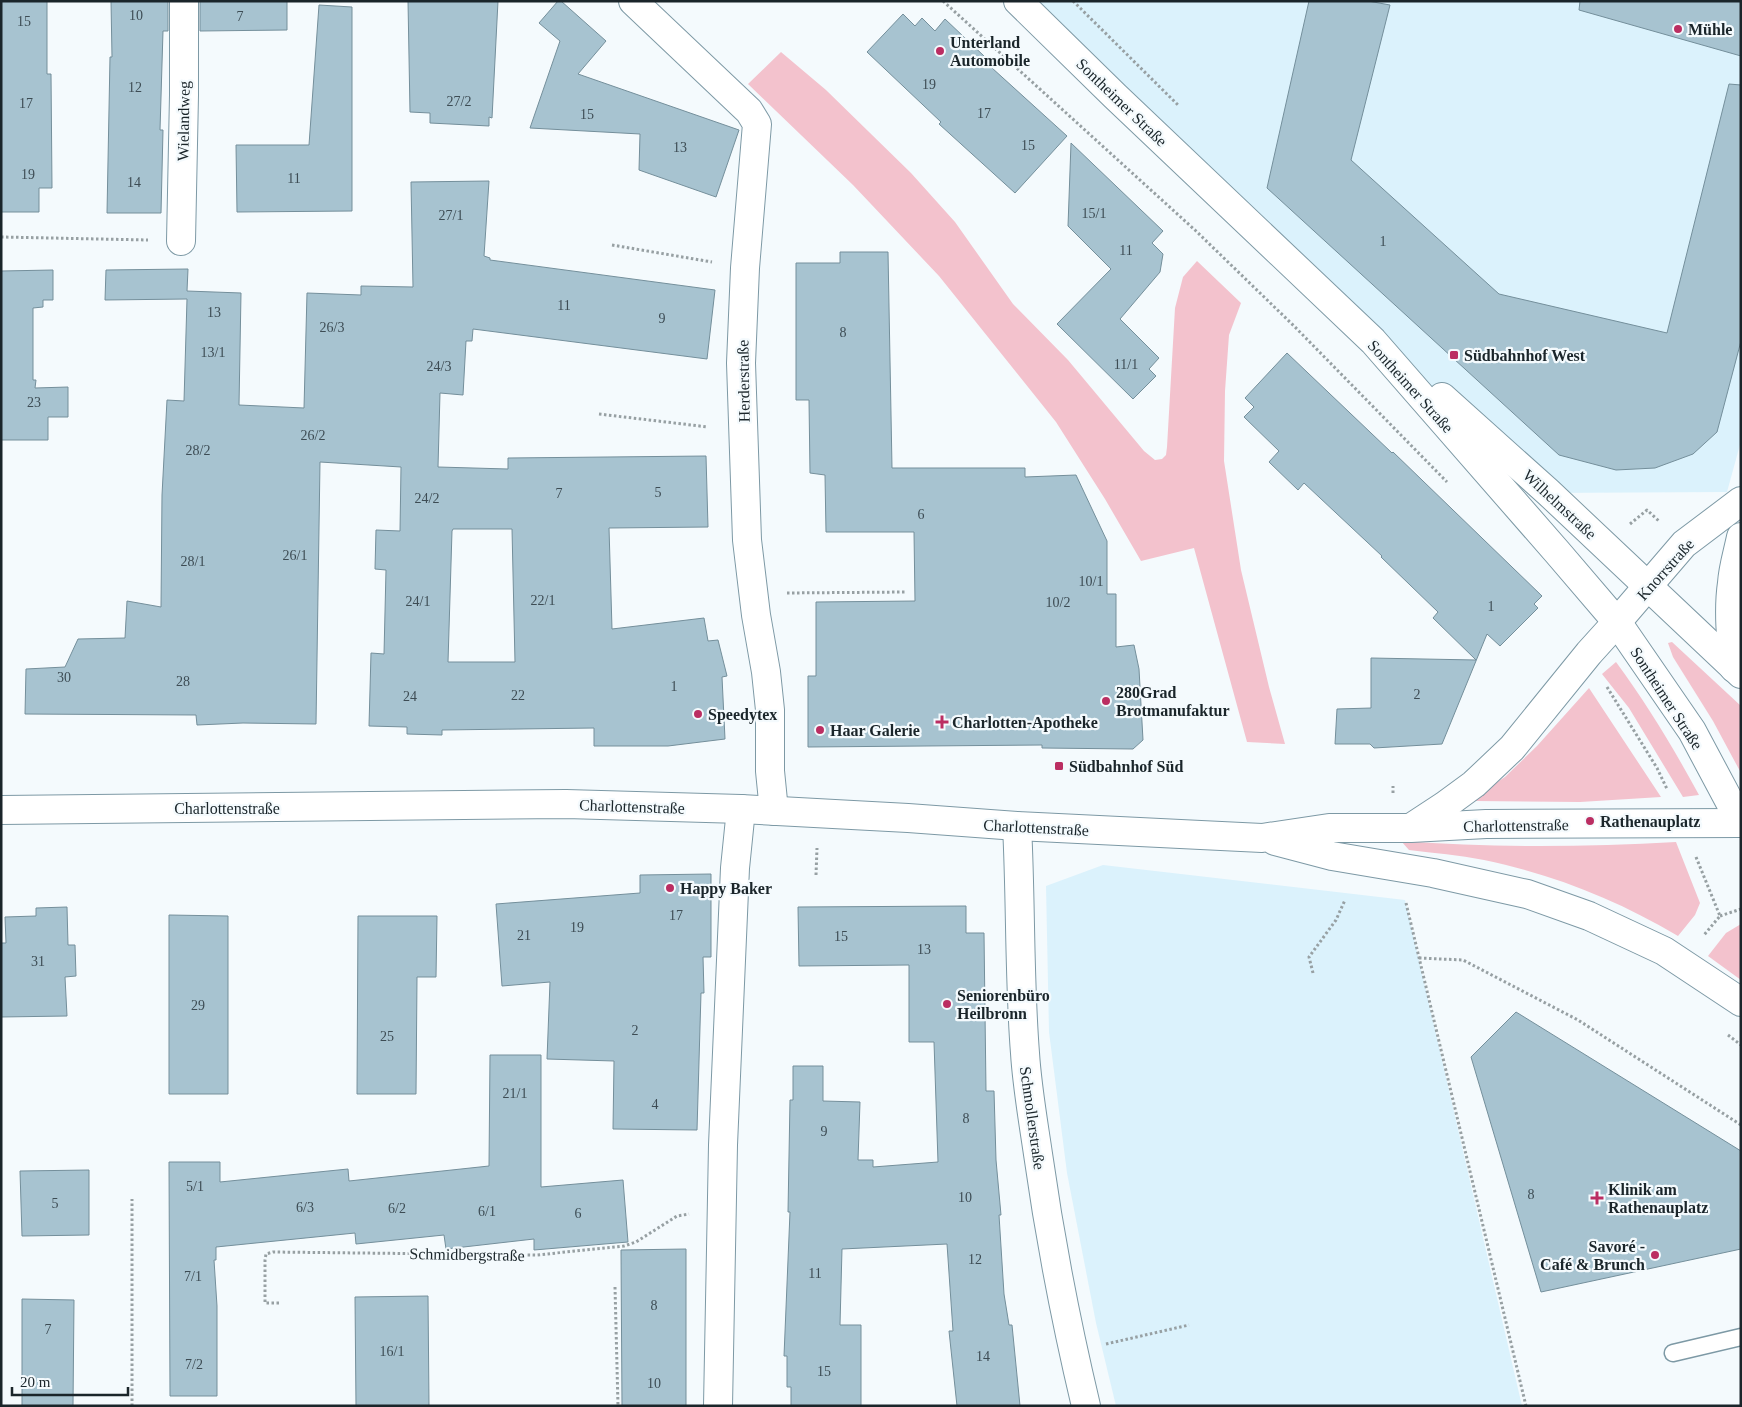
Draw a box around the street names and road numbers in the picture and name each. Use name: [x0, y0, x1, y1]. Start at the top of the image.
street label: Sontheimer Straße: [1073, 55, 1170, 150]
street label: Wielandweg: [174, 81, 194, 161]
street label: Sontheimer Straße: [1365, 337, 1457, 436]
street label: Herderstraße: [734, 340, 753, 422]
street label: Wilhelmstraße: [1520, 466, 1600, 542]
street label: Knorrstraße: [1633, 535, 1697, 603]
street label: Sontheimer Straße: [1627, 644, 1706, 753]
street label: Charlottenstraße: [579, 796, 685, 817]
street label: Charlottenstraße: [174, 800, 280, 817]
street label: Charlottenstraße: [983, 816, 1089, 839]
street label: Charlottenstraße: [1463, 816, 1569, 835]
street label: Schmollerstraße: [1017, 1065, 1048, 1171]
street label: Schmidbergstraße: [409, 1245, 525, 1265]

